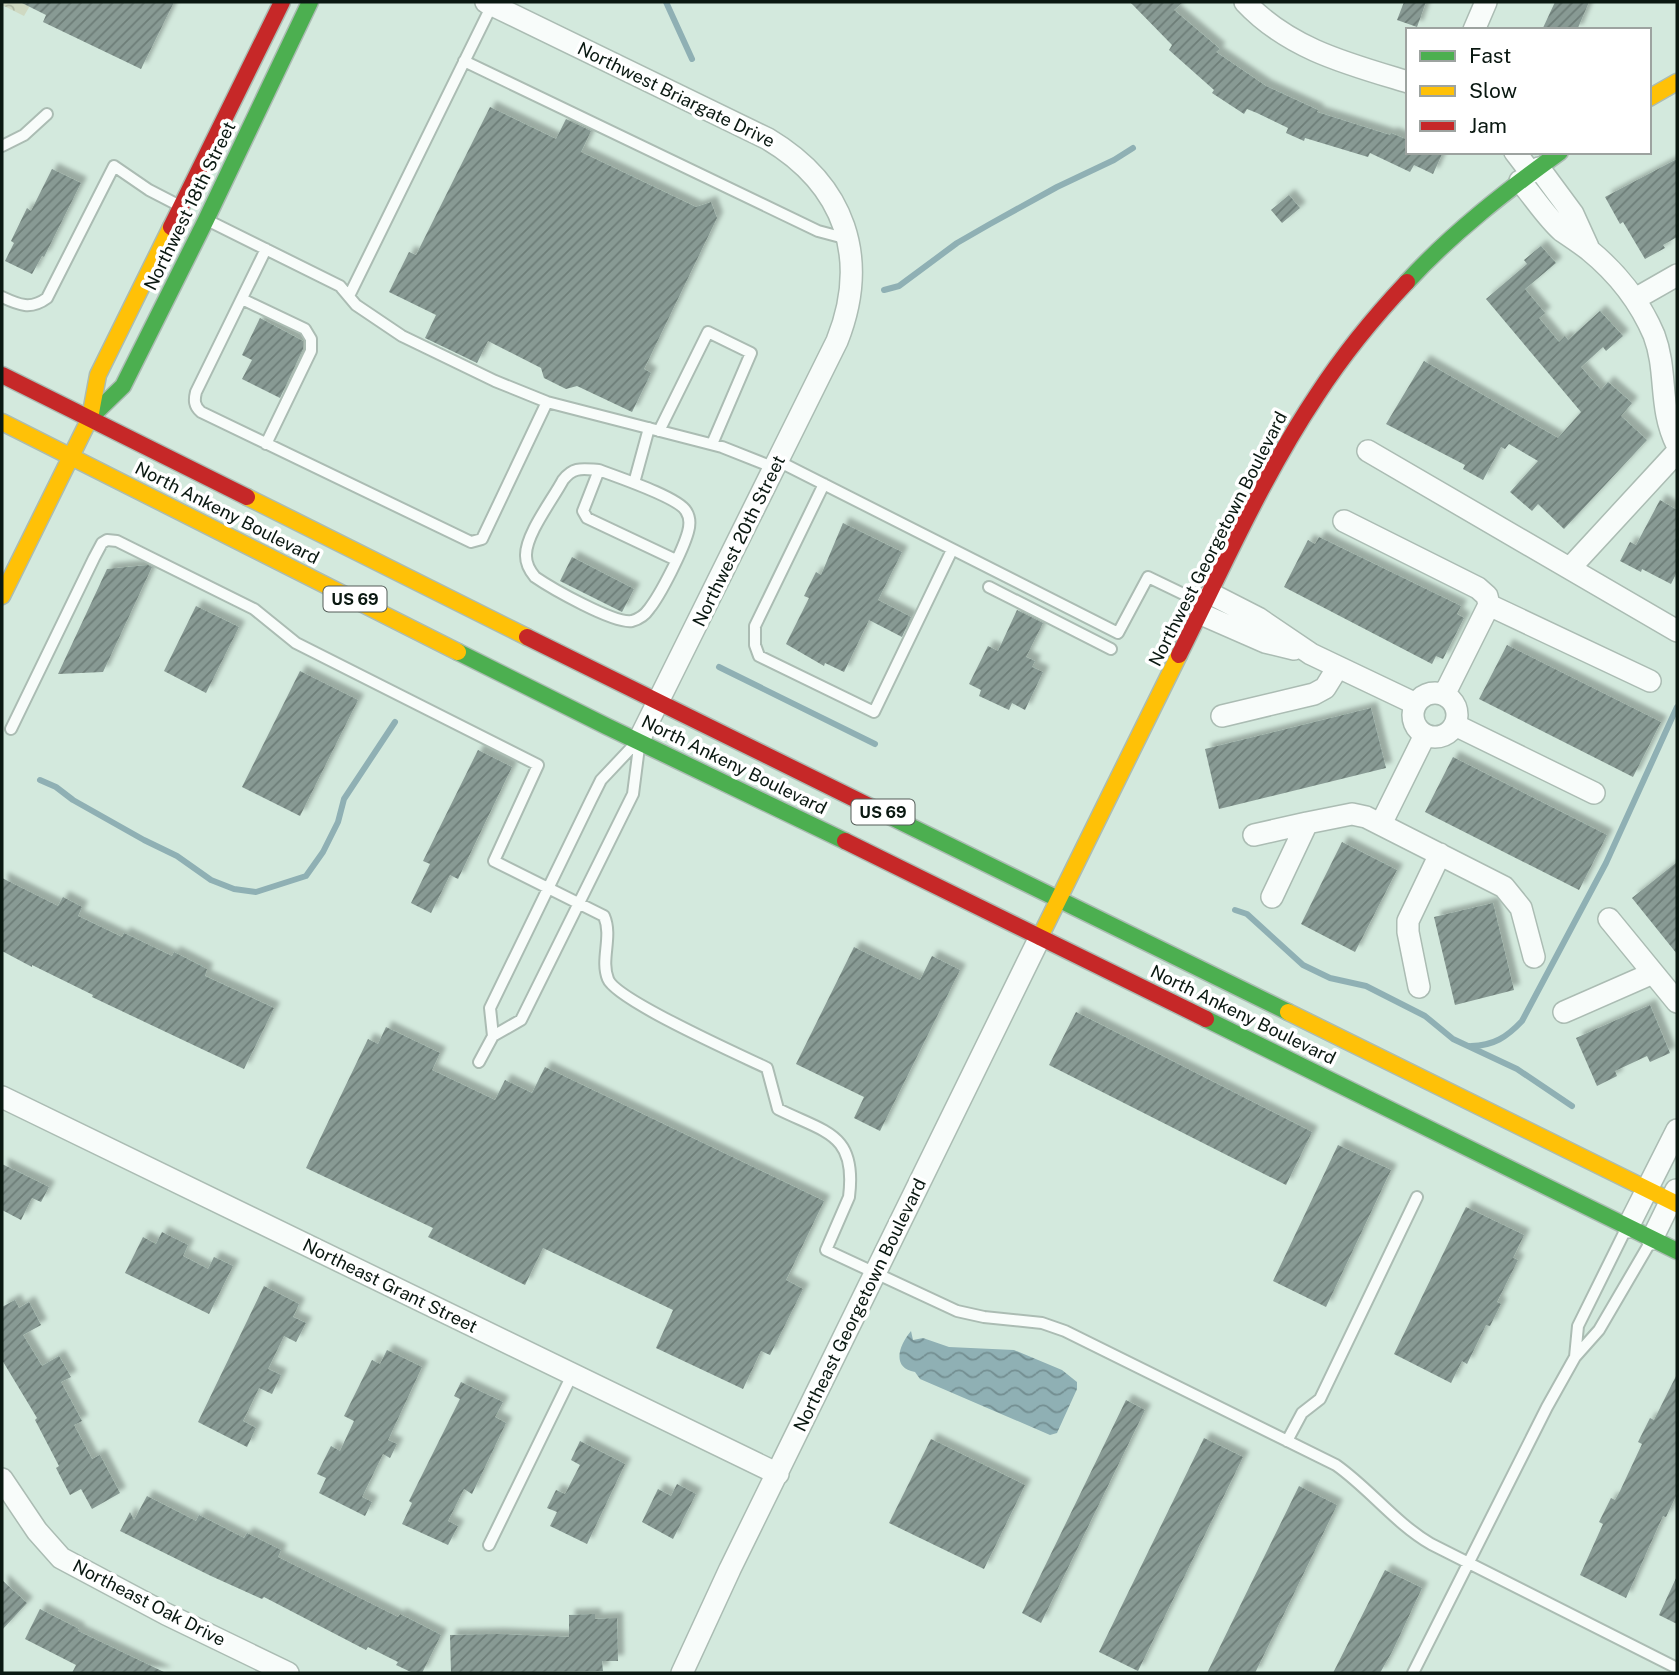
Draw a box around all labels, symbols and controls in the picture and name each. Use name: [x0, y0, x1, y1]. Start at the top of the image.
legend: [1406, 28, 1651, 154]
street label: Northwest Briargate Drive: [574, 38, 778, 152]
text: Fast: [1469, 43, 1511, 68]
text: Slow: [1469, 78, 1517, 103]
text: Jam: [1469, 113, 1507, 138]
street label: Northwest 18th Street: [140, 118, 240, 294]
street label: Northwest Georgetown Boulevard: [1144, 408, 1291, 669]
street label: Northwest 20th Street: [688, 452, 789, 630]
street label: North Ankeny Boulevard: [132, 457, 323, 568]
road number: US 69: [324, 586, 386, 612]
street label: North Ankeny Boulevard: [638, 710, 830, 819]
road number: US 69: [852, 800, 914, 824]
street label: North Ankeny Boulevard: [1147, 960, 1339, 1069]
street label: Northeast Georgetown Boulevard: [789, 1175, 930, 1435]
street label: Northeast Grant Street: [299, 1234, 481, 1337]
street label: Northeast Oak Drive: [69, 1555, 229, 1650]

